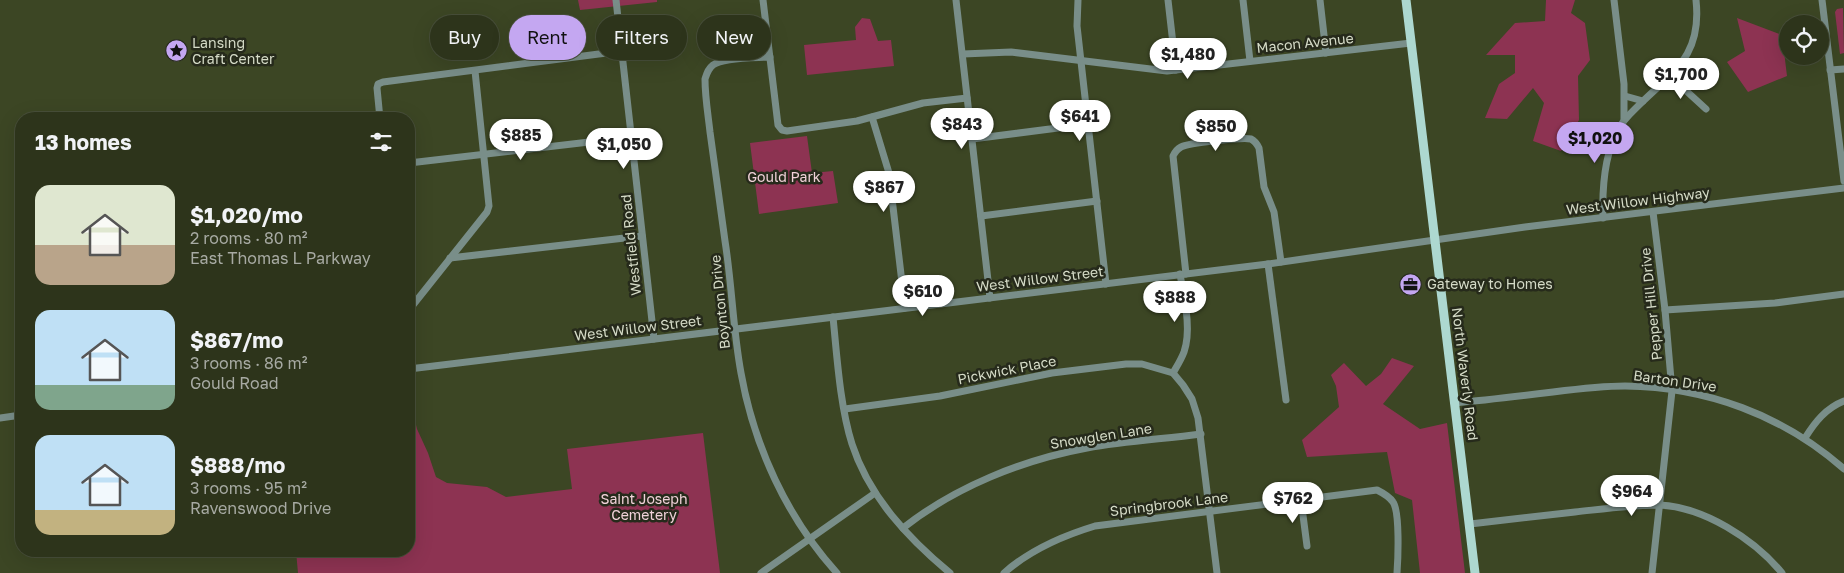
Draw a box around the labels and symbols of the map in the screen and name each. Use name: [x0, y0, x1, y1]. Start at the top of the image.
street label: Macon Avenue: [1256, 29, 1354, 56]
place label: Lansing Craft Center: [192, 34, 275, 67]
pin: $1,480: [1147, 38, 1229, 80]
place icon: Lansing Craft Center: [164, 39, 188, 63]
pin: $1,700: [1640, 58, 1722, 100]
pin: $641: [1050, 100, 1110, 142]
pin: $843: [932, 108, 992, 150]
pin: $850: [1186, 110, 1246, 152]
pin: $885: [491, 119, 551, 161]
pin: $1,020: [1554, 121, 1636, 164]
pin: $1,050: [583, 128, 665, 170]
park label: Gould Park: [747, 168, 821, 185]
pin: $867: [854, 170, 914, 213]
street label: West Willow Highway: [1565, 183, 1711, 218]
street label: Westfield Road: [617, 194, 644, 297]
street label: Pepper Hill Drive: [1636, 247, 1665, 361]
street label: Boynton Drive: [706, 254, 733, 350]
street label: West Willow Street: [975, 262, 1105, 295]
office icon: Gateway to Homes: [1399, 272, 1423, 296]
pin: $610: [893, 274, 953, 317]
place label: Gateway to Homes: [1427, 275, 1553, 292]
pin: $888: [1145, 280, 1205, 323]
street label: North Waverly Road: [1449, 306, 1482, 441]
street label: West Willow Street: [573, 311, 703, 344]
street label: Pickwick Place: [956, 352, 1058, 387]
street label: Barton Drive: [1632, 366, 1718, 395]
street label: Snowglen Lane: [1049, 419, 1153, 452]
pin: $964: [1602, 474, 1662, 517]
pin: $762: [1263, 482, 1323, 524]
street label: Springbrook Lane: [1109, 488, 1229, 519]
park label: Saint Joseph Cemetery: [600, 490, 688, 523]

